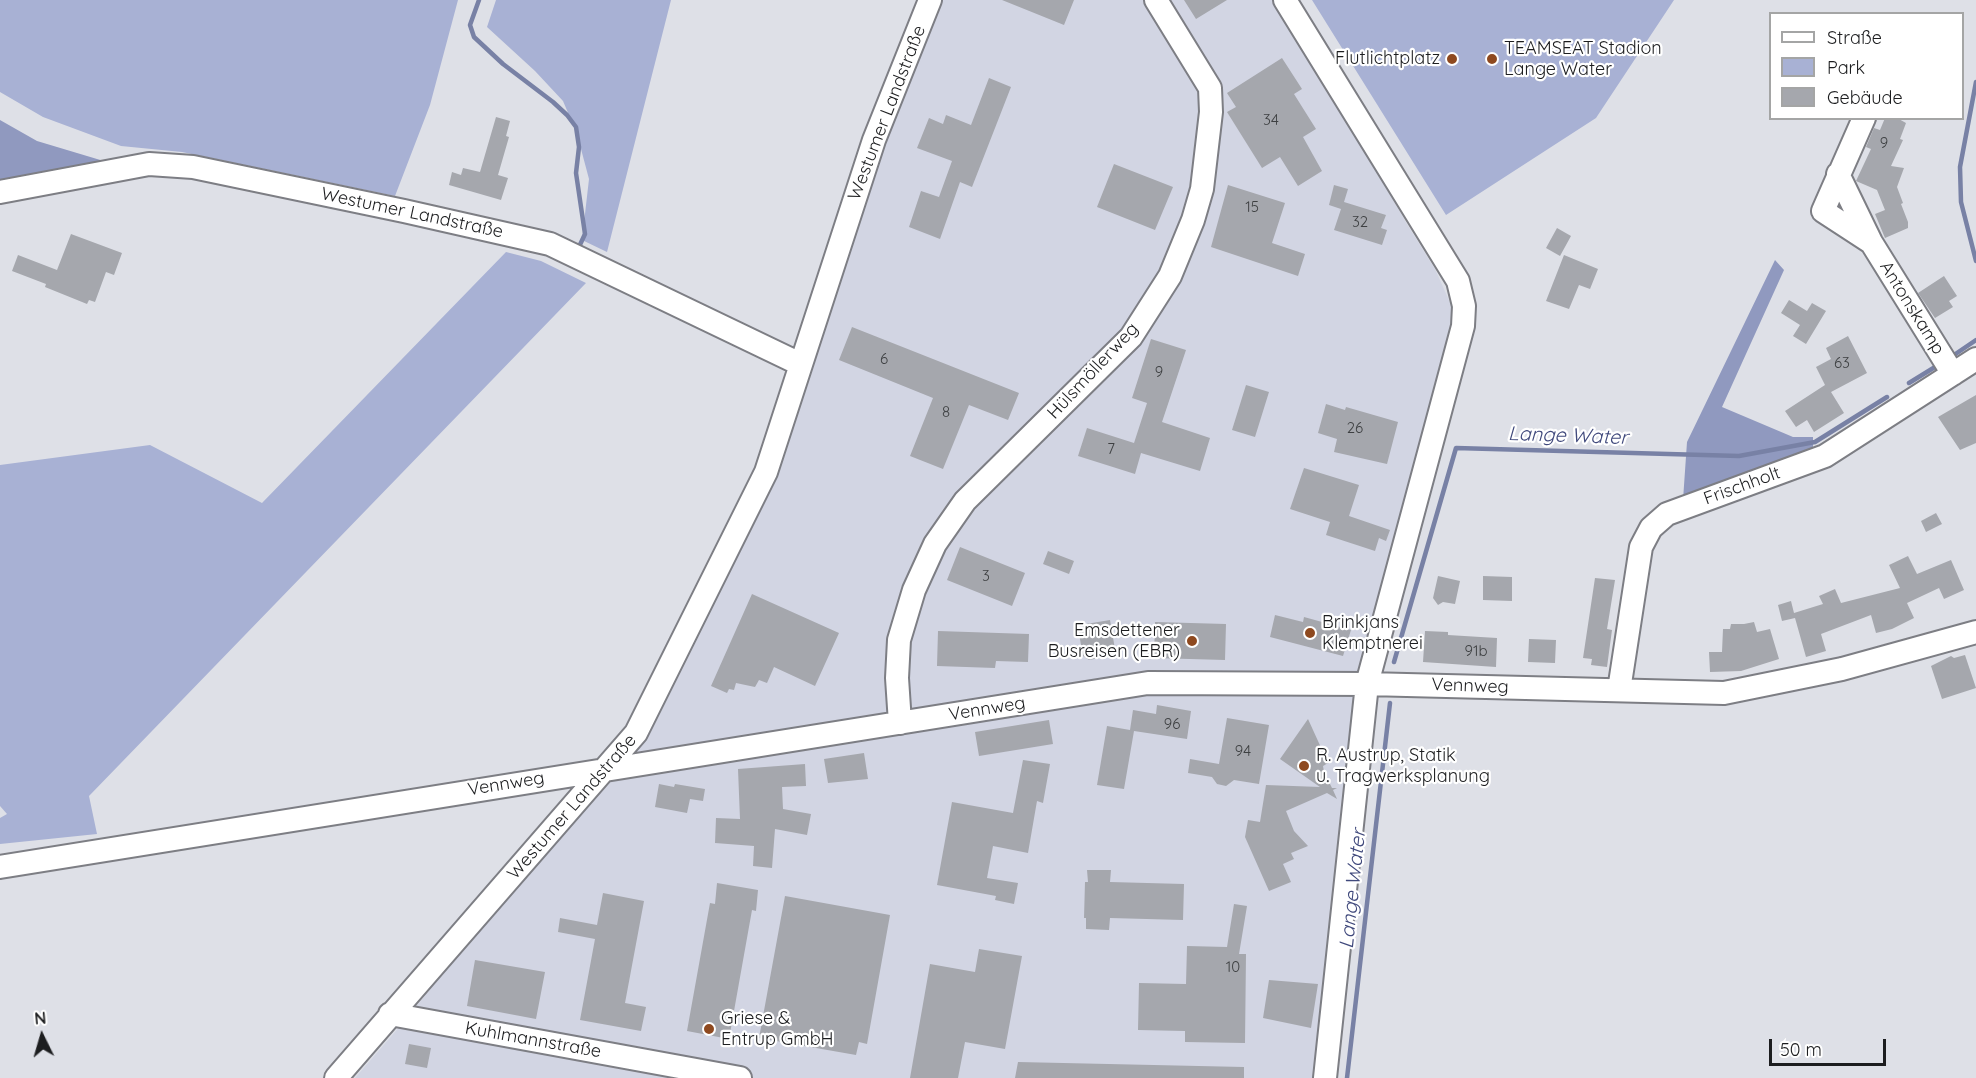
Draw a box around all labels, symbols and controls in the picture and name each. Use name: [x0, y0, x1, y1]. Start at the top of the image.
legend: [1769, 12, 1964, 120]
street label: Westumer Landstraße: [844, 23, 930, 203]
text: Straße: [1827, 26, 1882, 49]
place label: TEAMSEAT Stadion Lange Water: [1504, 38, 1662, 80]
place label: Flutlichtplatz: [1335, 48, 1440, 70]
marker: Flutlichtplatz: [1445, 52, 1459, 66]
marker: TEAMSEAT Stadion Lange Water: [1485, 52, 1499, 66]
text: Park: [1827, 56, 1865, 79]
text: Gebäude: [1827, 86, 1903, 109]
house number: 34: [1263, 111, 1279, 129]
house number: 9: [1880, 134, 1888, 152]
street label: Westumer Landstraße: [319, 183, 505, 243]
house number: 15: [1245, 198, 1259, 216]
house number: 32: [1352, 213, 1368, 231]
street label: Antonskamp: [1875, 258, 1949, 358]
street label: Hülsmöllerweg: [1043, 318, 1143, 424]
house number: 6: [880, 350, 888, 368]
house number: 63: [1834, 354, 1850, 372]
house number: 9: [1155, 363, 1163, 381]
house number: 8: [942, 403, 950, 421]
house number: 26: [1347, 419, 1363, 437]
water label: Lange Water: [1508, 422, 1628, 450]
house number: 7: [1107, 440, 1115, 458]
street label: Frischholt: [1701, 462, 1783, 510]
house number: 3: [982, 567, 990, 585]
place label: Brinkjans Klemptnerei: [1322, 612, 1423, 654]
place label: Emsdettener Busreisen (EBR): [1048, 620, 1180, 662]
marker: Brinkjans Klemptnerei: [1303, 626, 1317, 640]
marker: Emsdettener Busreisen (EBR): [1185, 634, 1199, 648]
house number: 91b: [1464, 642, 1488, 660]
street label: Vennweg: [1431, 674, 1509, 698]
street label: Vennweg: [947, 692, 1027, 726]
house number: 96: [1164, 715, 1180, 733]
street label: Westumer Landstraße: [503, 730, 641, 884]
house number: 94: [1235, 742, 1251, 760]
place label: R. Austrup, Statik u. Tragwerksplanung: [1316, 745, 1490, 788]
marker: R. Austrup, Statik u. Tragwerksplanung: [1297, 759, 1311, 773]
street label: Vennweg: [466, 767, 546, 801]
water label: Lange Water: [1335, 828, 1371, 950]
house number: 10: [1226, 958, 1240, 976]
north arrow: [12, 1006, 72, 1066]
text: N: [34, 1008, 47, 1029]
place label: Griese & Entrup GmbH: [721, 1008, 834, 1050]
street label: Kuhlmannstraße: [463, 1017, 603, 1063]
marker: Griese & Entrup GmbH: [702, 1022, 716, 1036]
scale bar: [1772, 1027, 1889, 1065]
text: 50 m: [1780, 1038, 1822, 1061]

